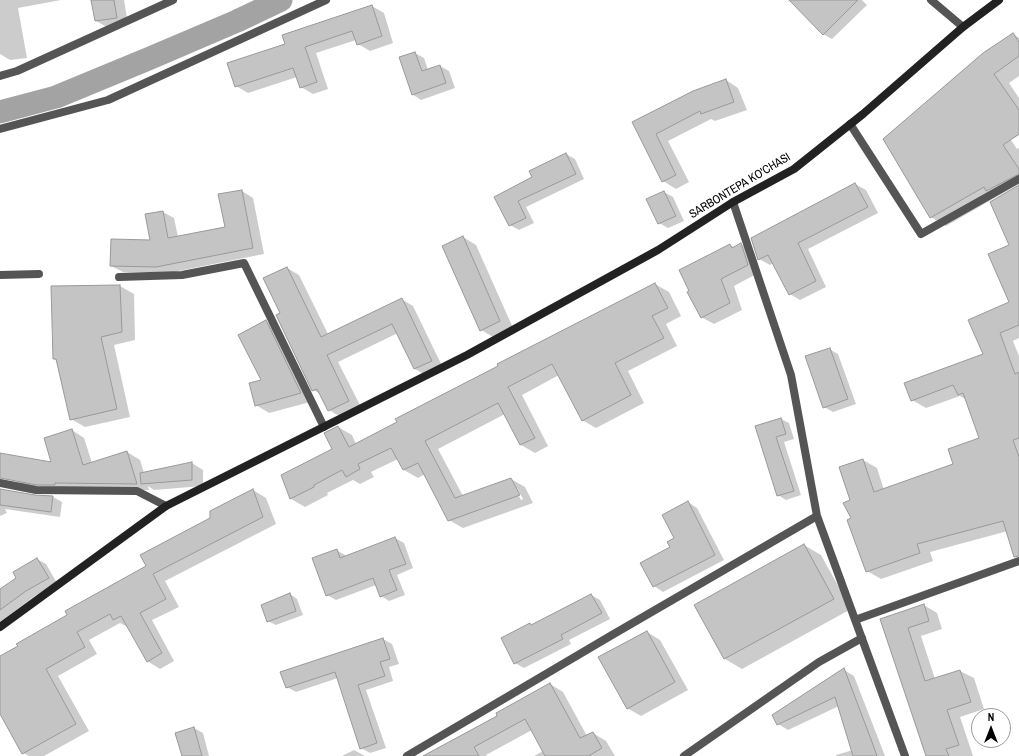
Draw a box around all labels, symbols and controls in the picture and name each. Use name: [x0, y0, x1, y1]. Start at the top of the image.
street label: SARBONTEPA KO'CHASI: [687, 150, 793, 222]
north arrow: [971, 708, 1011, 748]
text: N: [988, 710, 994, 724]

